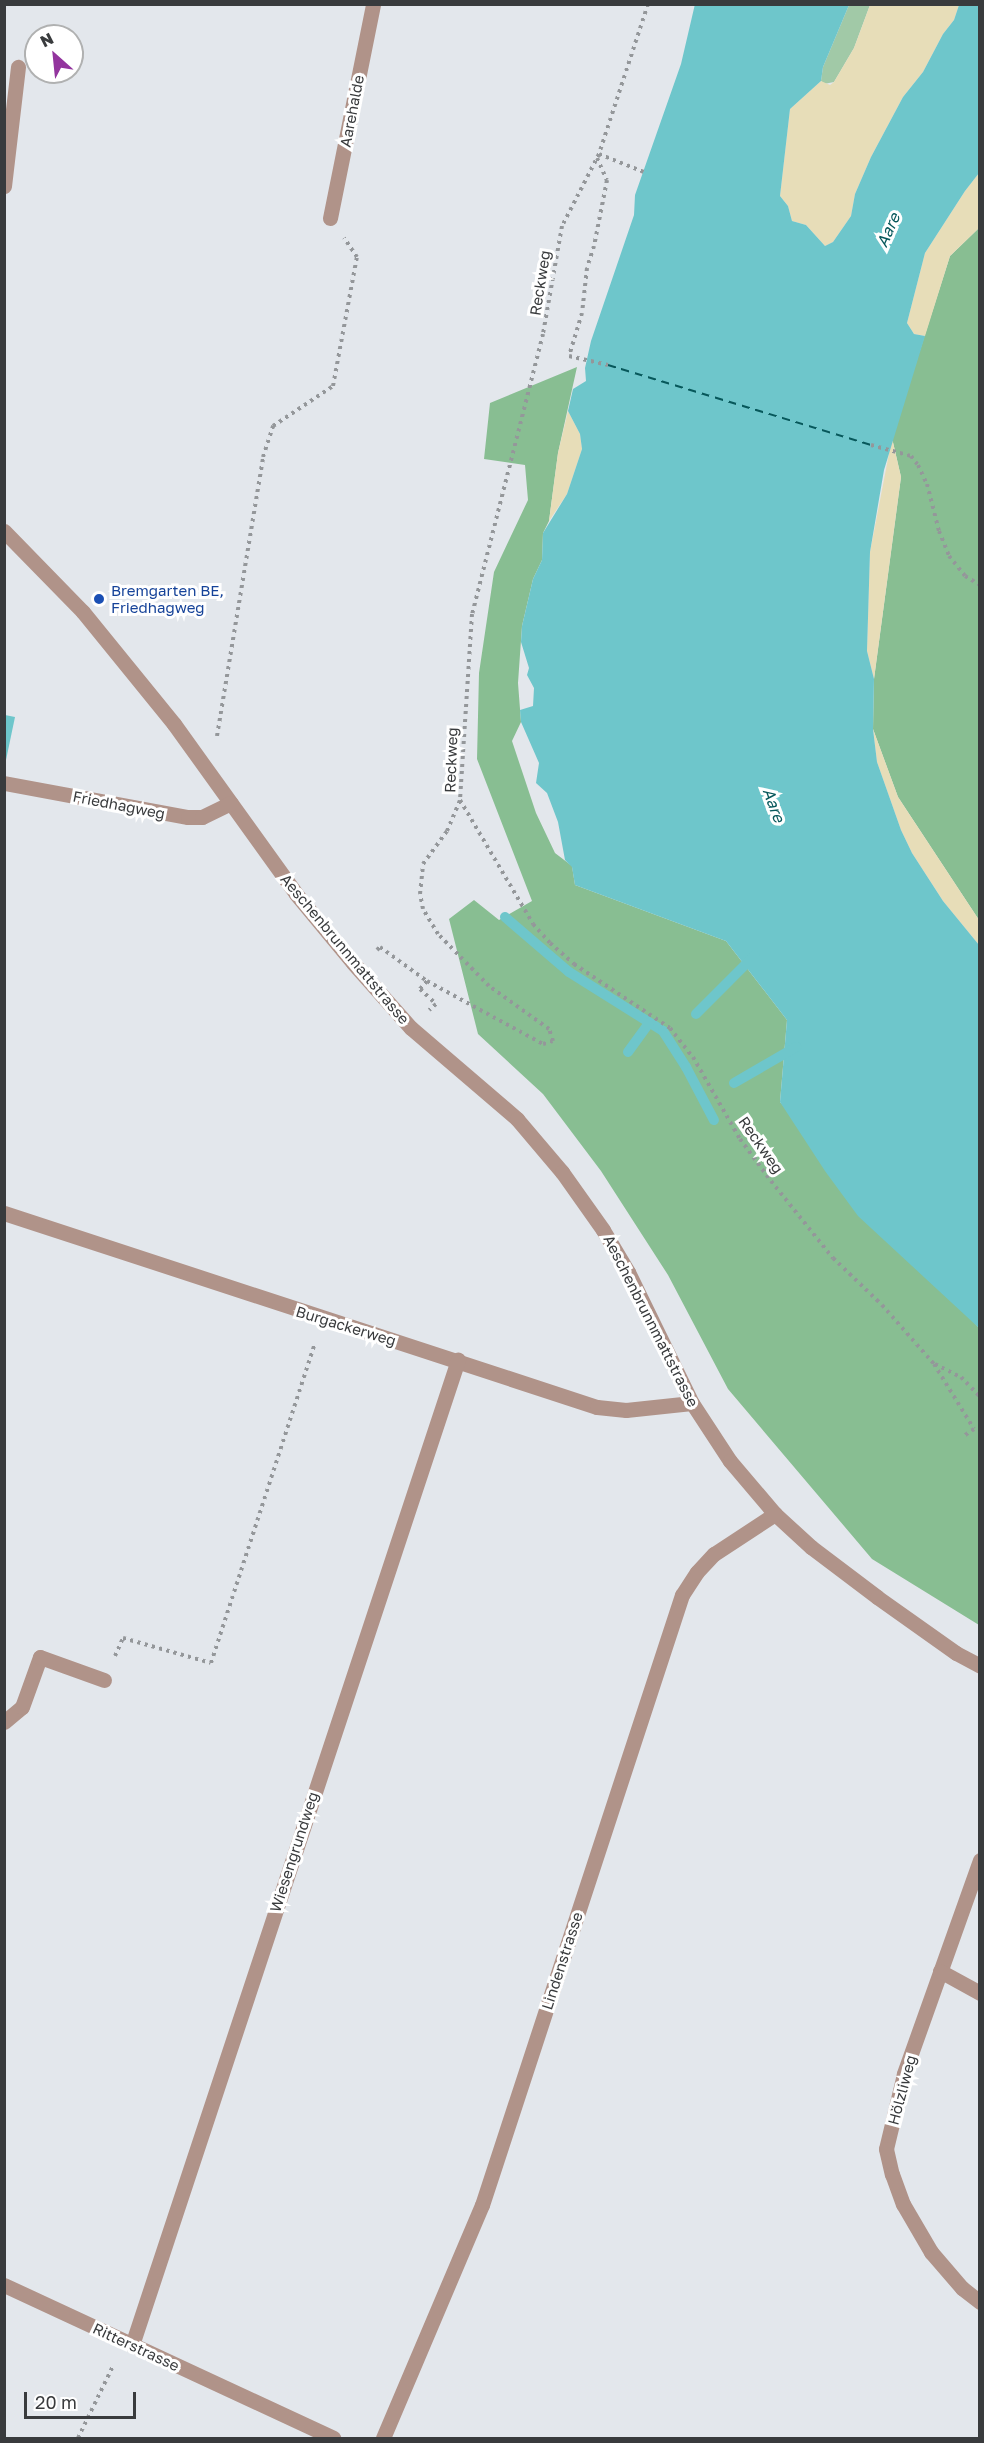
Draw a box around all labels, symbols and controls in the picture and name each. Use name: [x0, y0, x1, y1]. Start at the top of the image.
north arrow: [24, 24, 84, 84]
text: N: [37, 28, 57, 51]
street label: Aarehalde: [336, 73, 368, 149]
water label: Aare: [872, 210, 904, 250]
street label: Reckweg: [526, 249, 554, 317]
place label: Bremgarten BE, Friedhagweg: [111, 581, 224, 616]
marker: Bremgarten BE, Friedhagweg: [92, 592, 106, 606]
street label: Reckweg: [441, 727, 461, 793]
water label: Aare: [759, 785, 789, 825]
street label: Friedhagweg: [71, 787, 167, 823]
street label: Aeschenbrunnmattstrasse: [277, 870, 413, 1028]
street label: Reckweg: [735, 1113, 787, 1177]
street label: Aeschenbrunnmattstrasse: [600, 1232, 702, 1410]
street label: Burgackerweg: [294, 1302, 398, 1350]
street label: Wiesengrundweg: [266, 1790, 322, 1914]
street label: Lindenstrasse: [538, 1910, 586, 2012]
street label: Hölzliweg: [884, 2053, 920, 2127]
street label: Ritterstrasse: [90, 2319, 182, 2375]
scale bar: [27, 2380, 140, 2418]
text: 20 m: [35, 2391, 77, 2413]

